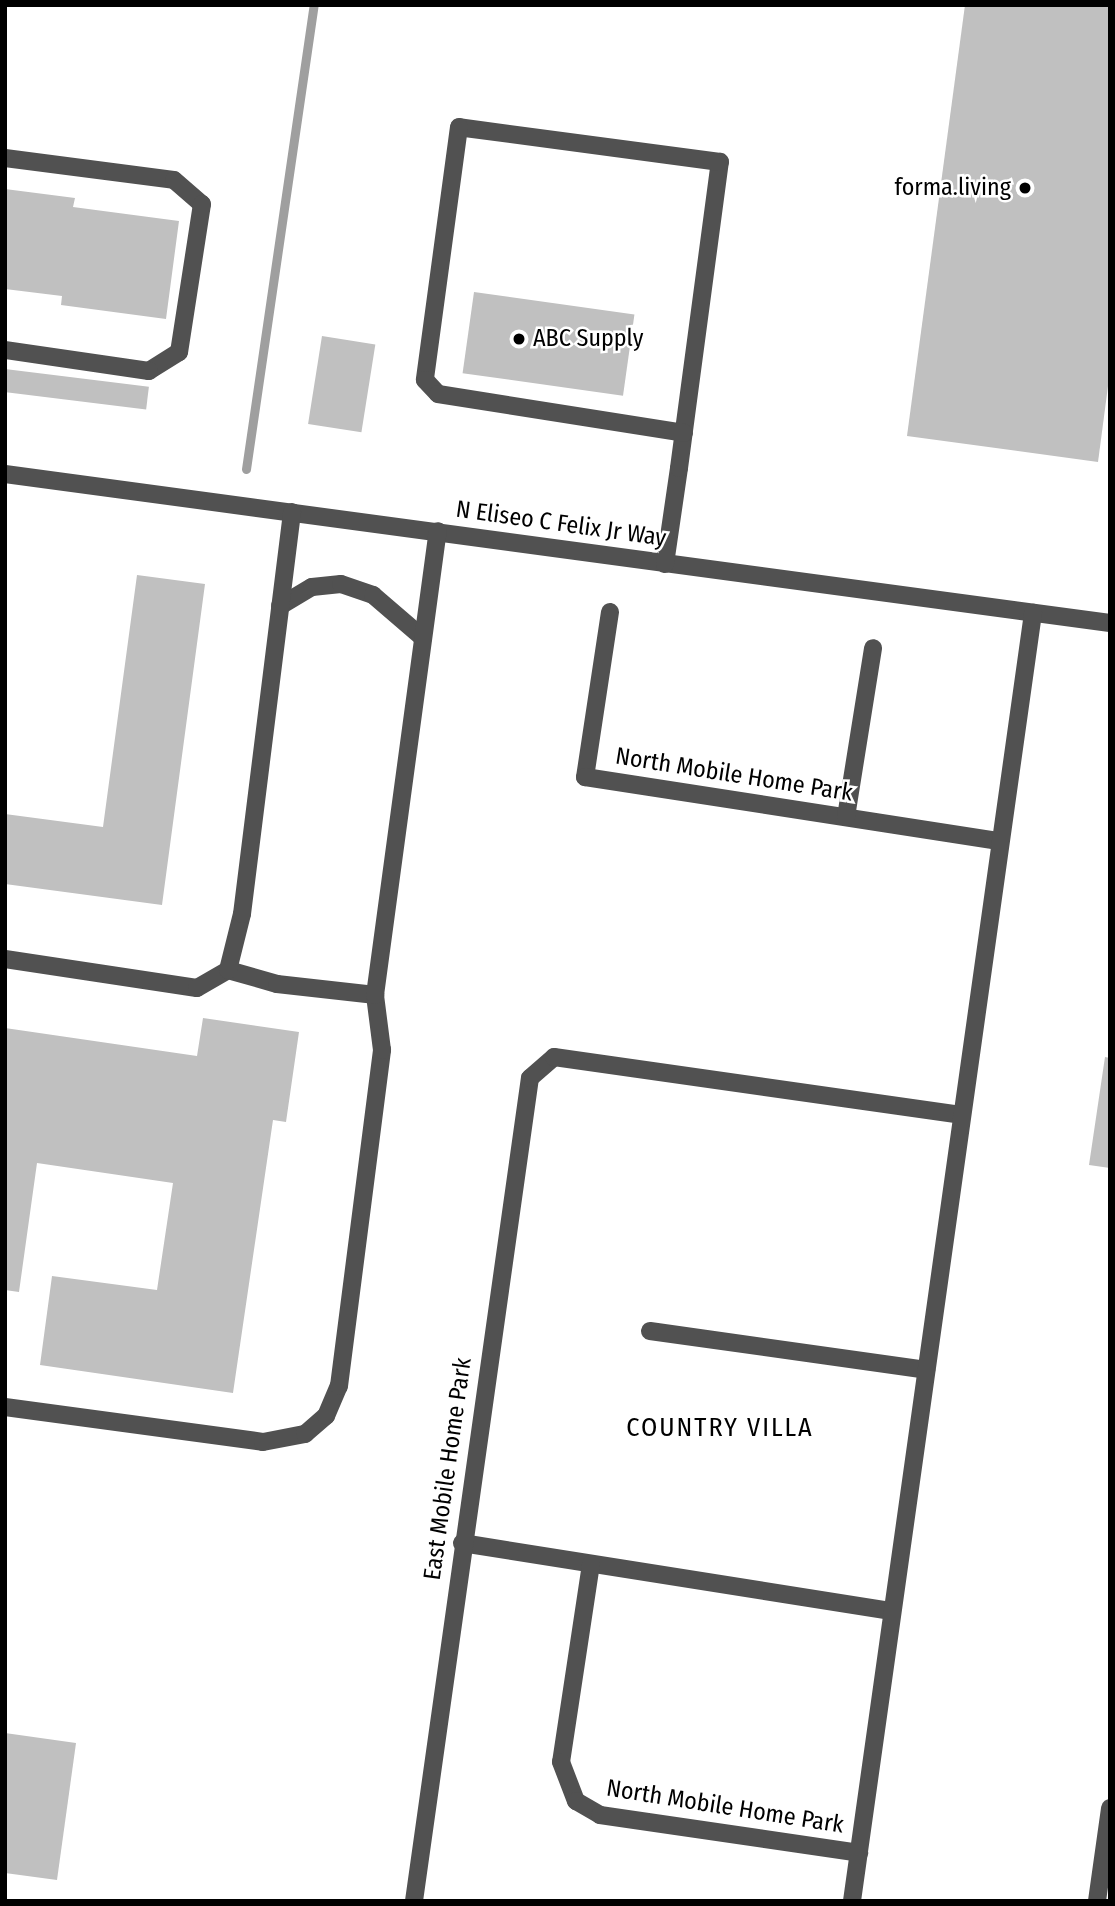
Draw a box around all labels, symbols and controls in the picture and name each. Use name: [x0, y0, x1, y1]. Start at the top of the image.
place label: forma.living: [895, 174, 1011, 202]
marker: forma.living: [1017, 180, 1033, 196]
place label: ABC Supply: [533, 325, 643, 353]
marker: ABC Supply: [511, 331, 527, 347]
street label: N Eliseo C Felix Jr Way: [454, 495, 668, 553]
street label: North Mobile Home Park: [613, 742, 855, 808]
street label: East Mobile Home Park: [418, 1356, 478, 1582]
district label: COUNTRY VILLA: [628, 1412, 812, 1444]
street label: North Mobile Home Park: [604, 1774, 846, 1840]

